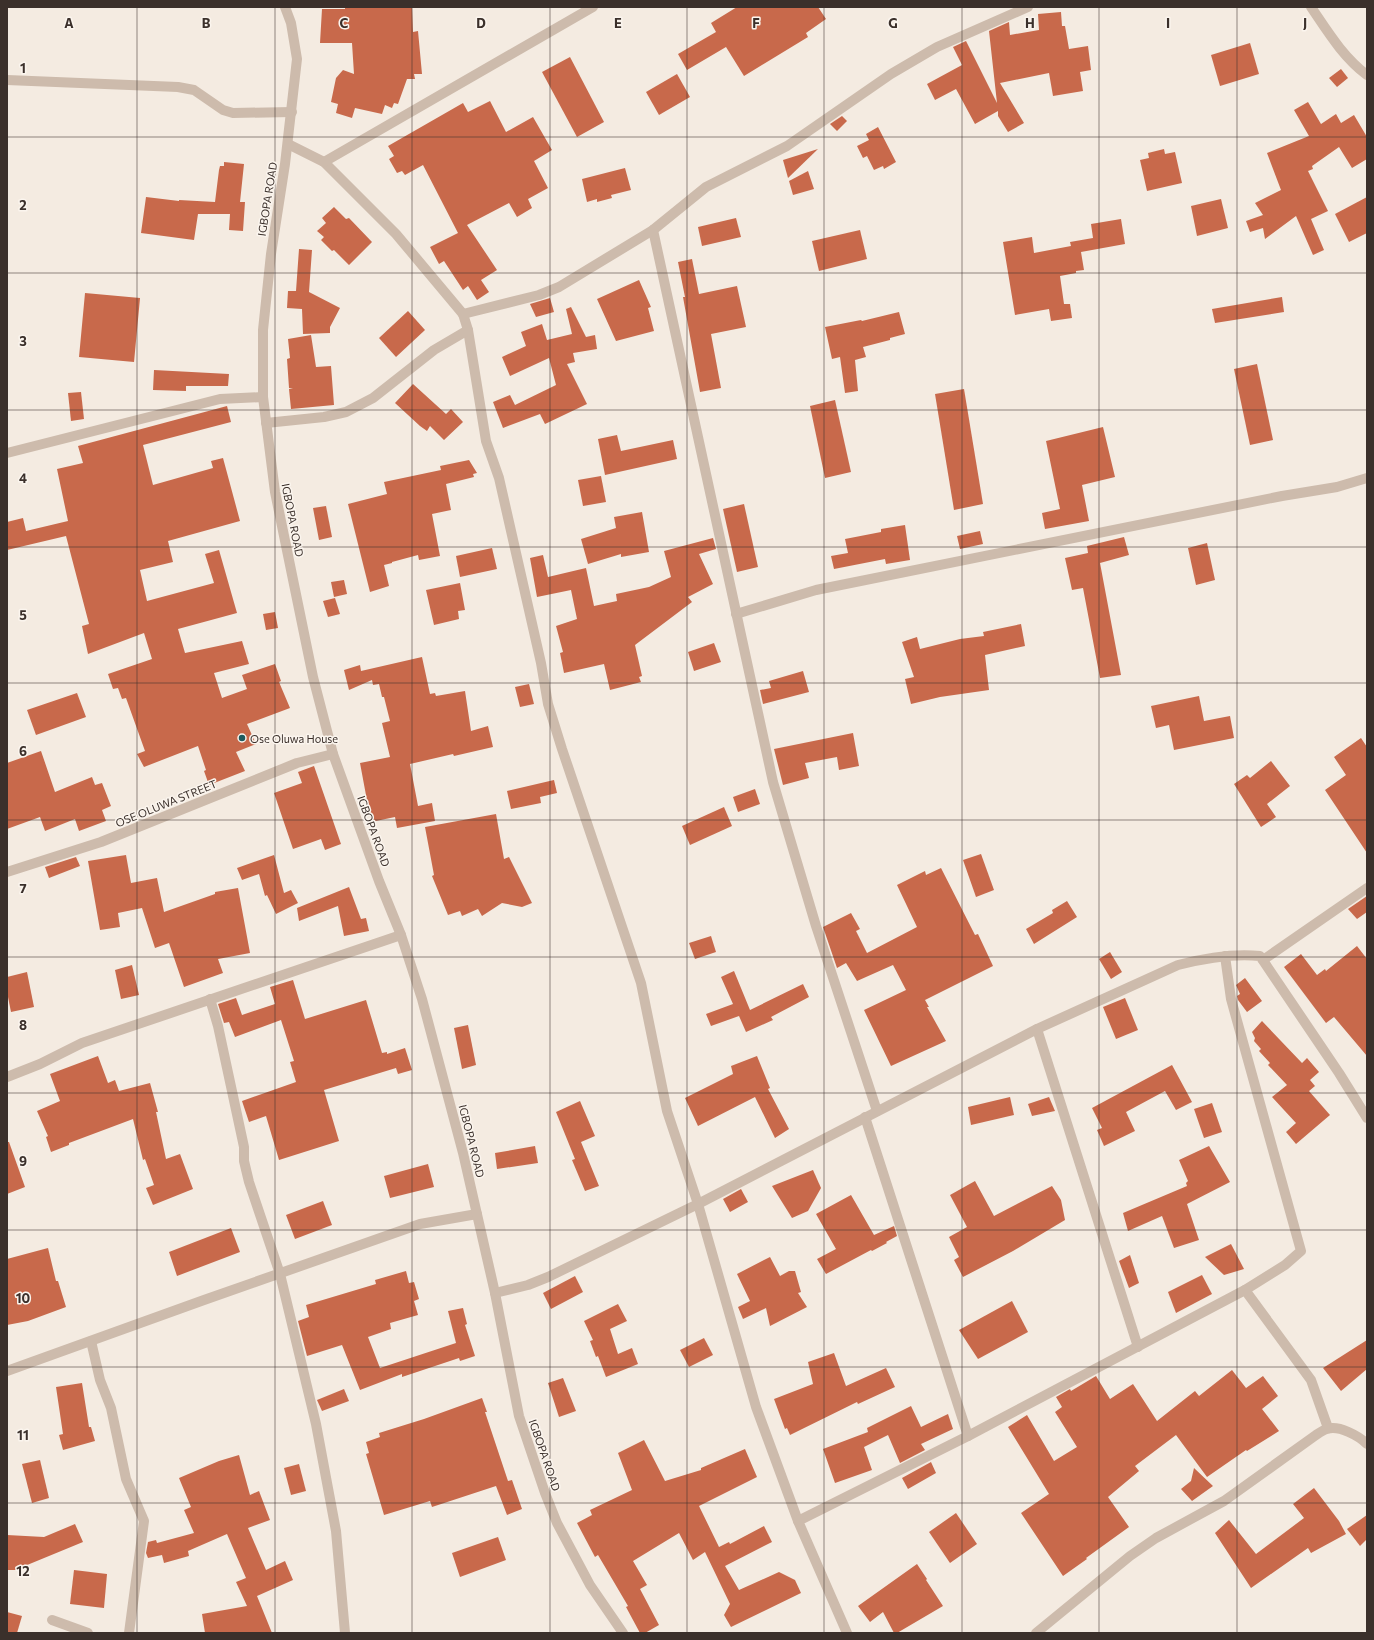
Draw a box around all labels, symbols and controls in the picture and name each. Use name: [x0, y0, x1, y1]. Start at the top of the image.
text: A: [64, 15, 74, 31]
text: B: [202, 15, 211, 31]
text: C: [340, 15, 349, 31]
text: D: [476, 15, 486, 31]
text: E: [614, 15, 622, 31]
text: F: [752, 15, 760, 31]
text: G: [888, 15, 898, 31]
text: H: [1025, 15, 1035, 31]
text: I: [1166, 15, 1170, 31]
text: J: [1303, 15, 1307, 31]
text: 1: [20, 60, 26, 76]
street label: IGBOPA ROAD: [255, 161, 279, 237]
text: 2: [19, 197, 27, 213]
text: 3: [19, 333, 27, 349]
text: 4: [19, 470, 27, 486]
street label: IGBOPA ROAD: [279, 482, 307, 558]
text: 5: [19, 607, 27, 623]
place label: Ose Oluwa House: [250, 732, 338, 745]
marker: Ose Oluwa House: [237, 733, 247, 743]
text: 6: [19, 743, 27, 759]
street label: OSE OLUWA STREET: [113, 777, 219, 829]
street label: IGBOPA ROAD: [355, 794, 393, 868]
text: 7: [19, 880, 27, 896]
text: 8: [19, 1017, 27, 1033]
street label: IGBOPA ROAD: [457, 1103, 487, 1179]
text: 9: [19, 1153, 27, 1169]
text: 10: [16, 1290, 31, 1306]
street label: IGBOPA ROAD: [527, 1418, 563, 1492]
text: 11: [17, 1427, 29, 1443]
text: 12: [16, 1563, 30, 1579]

